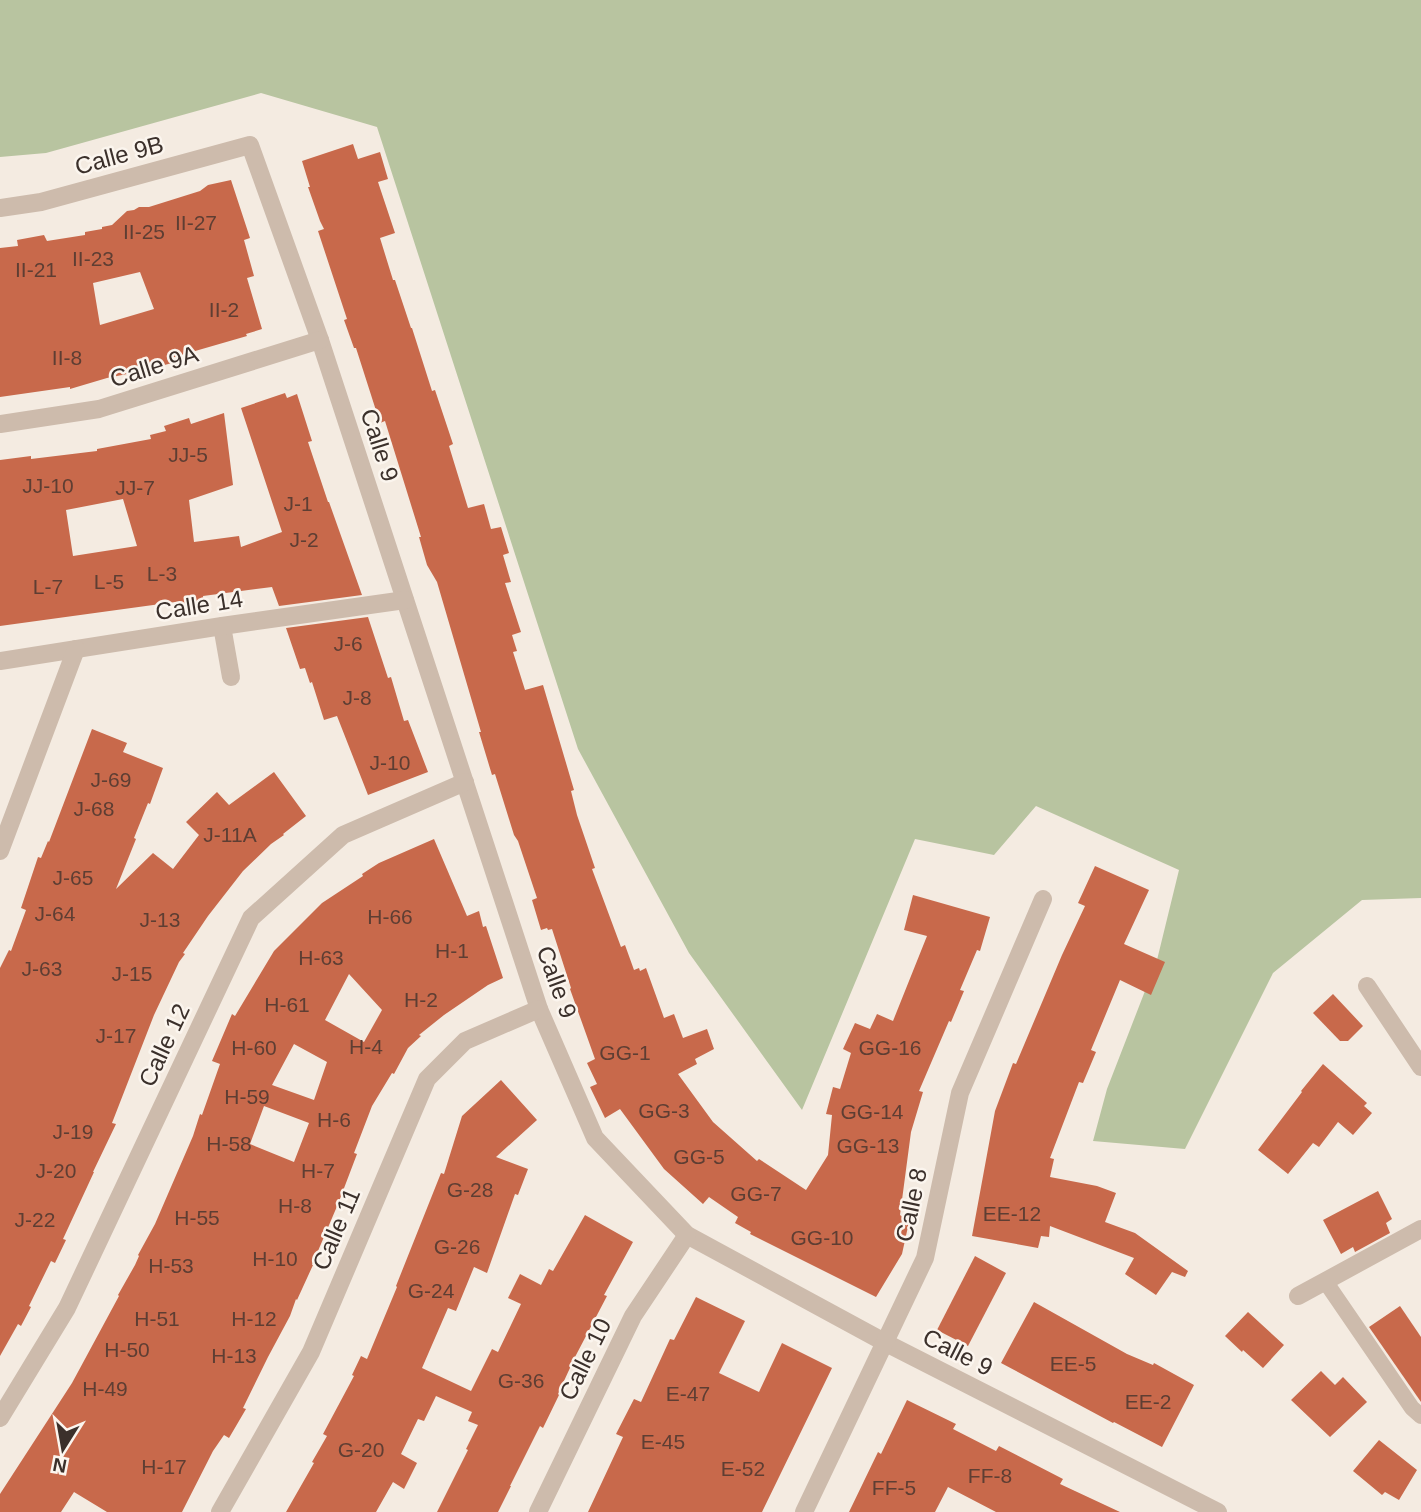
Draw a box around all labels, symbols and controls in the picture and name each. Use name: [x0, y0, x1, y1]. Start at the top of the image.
street label: Calle 9B: [72, 130, 166, 180]
house number: II-27: [175, 211, 217, 234]
house number: II-25: [123, 220, 165, 243]
house number: II-23: [72, 247, 114, 270]
house number: II-21: [15, 258, 57, 281]
house number: II-2: [209, 298, 239, 321]
street label: Calle 9A: [107, 340, 201, 392]
house number: II-8: [52, 346, 82, 369]
street label: Calle 9: [356, 405, 404, 485]
house number: JJ-5: [168, 443, 208, 466]
house number: JJ-10: [22, 474, 74, 497]
house number: JJ-7: [115, 476, 155, 499]
house number: J-1: [283, 492, 313, 515]
house number: J-2: [289, 528, 319, 551]
house number: L-3: [147, 562, 177, 585]
house number: L-5: [94, 570, 124, 593]
house number: L-7: [33, 575, 63, 598]
street label: Calle 14: [153, 585, 245, 625]
house number: J-6: [333, 632, 363, 655]
house number: J-8: [342, 686, 372, 709]
house number: J-10: [370, 751, 410, 774]
house number: J-69: [91, 768, 131, 791]
house number: J-68: [74, 797, 114, 820]
house number: J-11A: [203, 823, 257, 846]
house number: J-65: [53, 866, 93, 889]
house number: J-64: [35, 902, 76, 925]
house number: H-66: [367, 905, 413, 928]
house number: J-13: [140, 908, 180, 931]
house number: H-1: [435, 939, 469, 962]
street label: Calle 9: [532, 942, 582, 1022]
house number: H-63: [298, 946, 344, 969]
house number: J-63: [22, 957, 62, 980]
house number: J-15: [112, 962, 152, 985]
house number: H-2: [404, 988, 438, 1011]
house number: H-61: [264, 993, 310, 1016]
street label: Calle 12: [133, 999, 195, 1091]
house number: J-17: [96, 1024, 136, 1047]
house number: H-4: [349, 1035, 383, 1058]
house number: H-60: [231, 1036, 277, 1059]
house number: GG-16: [858, 1036, 922, 1059]
house number: GG-1: [599, 1041, 651, 1064]
house number: H-59: [224, 1085, 270, 1108]
house number: GG-3: [638, 1099, 690, 1122]
house number: GG-14: [840, 1100, 904, 1123]
house number: H-6: [317, 1108, 351, 1131]
house number: J-19: [53, 1120, 93, 1143]
house number: H-58: [206, 1132, 252, 1155]
house number: GG-13: [836, 1134, 900, 1157]
house number: GG-5: [673, 1145, 725, 1168]
house number: J-20: [36, 1159, 76, 1182]
house number: H-7: [301, 1159, 335, 1182]
street label: Calle 8: [890, 1166, 932, 1244]
house number: G-28: [447, 1178, 493, 1201]
house number: GG-7: [730, 1182, 782, 1205]
street label: Calle 11: [307, 1184, 365, 1274]
house number: H-8: [278, 1194, 312, 1217]
house number: EE-12: [983, 1202, 1041, 1225]
house number: H-55: [174, 1206, 220, 1229]
house number: J-22: [15, 1208, 55, 1231]
house number: GG-10: [790, 1226, 854, 1249]
house number: G-26: [434, 1235, 480, 1258]
house number: H-10: [252, 1247, 298, 1270]
house number: H-53: [148, 1254, 194, 1277]
house number: G-24: [408, 1279, 455, 1302]
house number: H-51: [134, 1307, 180, 1330]
house number: H-12: [231, 1307, 277, 1330]
street label: Calle 10: [554, 1314, 616, 1404]
street label: Calle 9: [919, 1323, 997, 1381]
house number: H-50: [104, 1338, 150, 1361]
house number: H-13: [211, 1344, 257, 1367]
house number: EE-5: [1050, 1352, 1096, 1375]
house number: G-36: [498, 1369, 544, 1392]
house number: H-49: [82, 1377, 128, 1400]
house number: E-47: [666, 1382, 710, 1405]
house number: EE-2: [1125, 1390, 1171, 1413]
north arrow: [28, 1414, 98, 1484]
house number: E-45: [641, 1430, 685, 1453]
house number: G-20: [338, 1438, 384, 1461]
text: N: [51, 1454, 69, 1477]
house number: H-17: [141, 1455, 187, 1478]
house number: E-52: [721, 1457, 765, 1480]
house number: FF-8: [968, 1464, 1012, 1487]
house number: FF-5: [872, 1476, 916, 1499]

